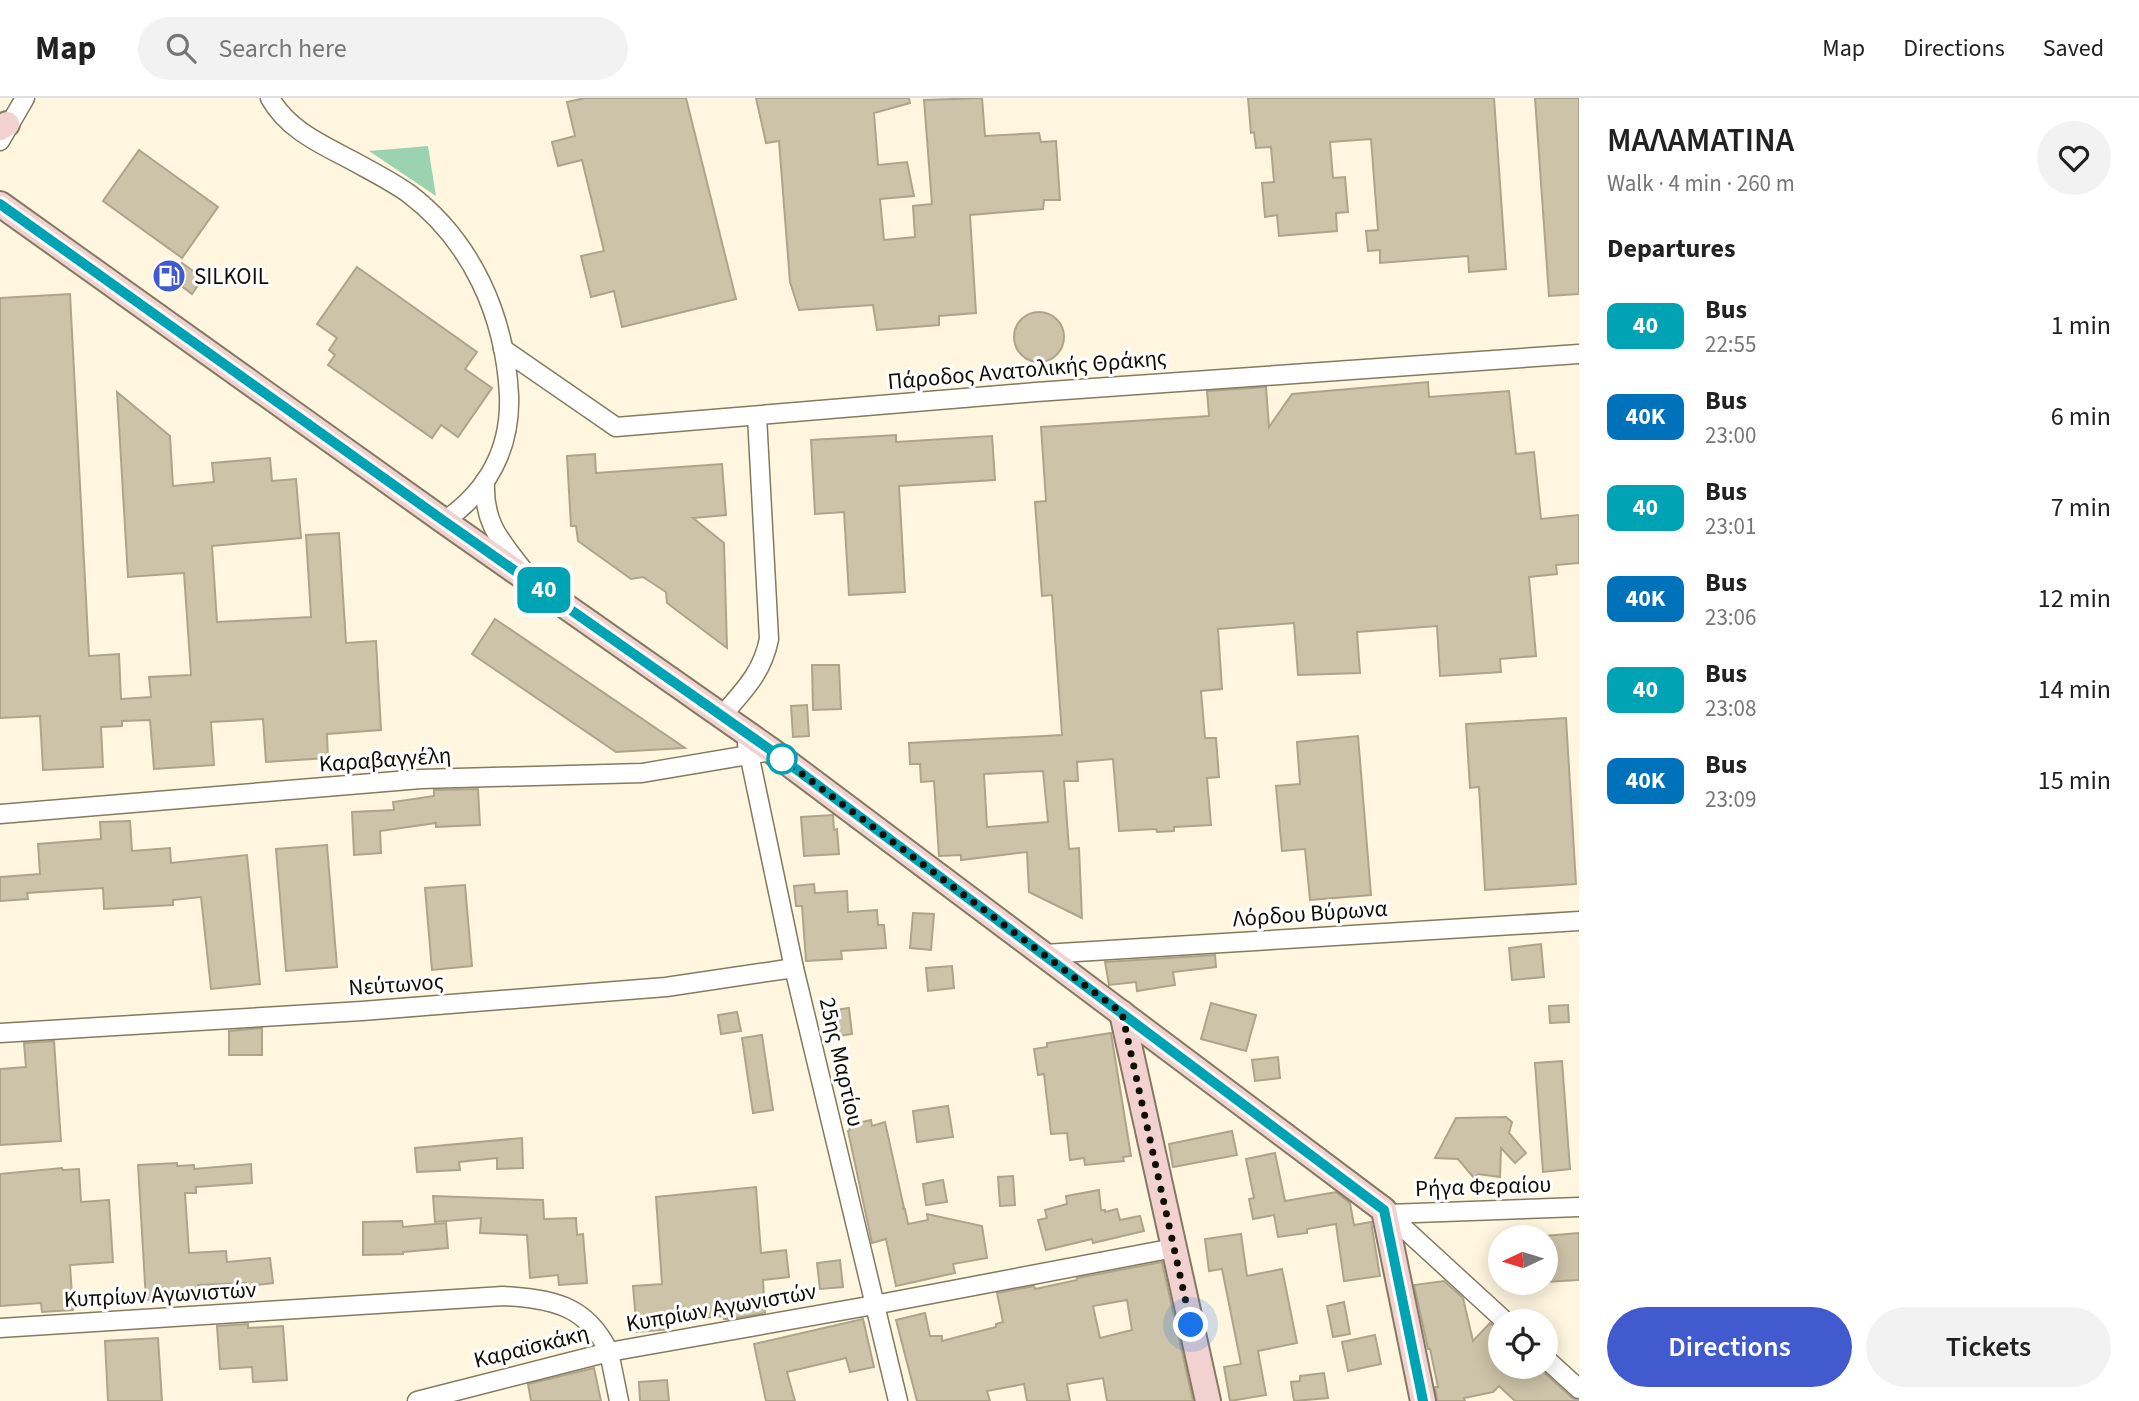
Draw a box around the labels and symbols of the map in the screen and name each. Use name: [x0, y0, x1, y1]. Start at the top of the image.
fuel station icon: SILKOIL: [150, 257, 188, 295]
place label: SILKOIL: [194, 260, 269, 293]
street label: Πάροδος Ανατολικής Θράκης: [886, 341, 1168, 398]
line badge: 40: [512, 567, 576, 613]
street label: Καραβαγγέλη: [318, 738, 452, 781]
unlabelled marker: [767, 744, 797, 774]
street label: Λόρδου Βύρωνα: [1232, 892, 1389, 935]
street label: Νεύτωνος: [347, 965, 445, 1004]
street label: 25ης Μαρτίου: [811, 994, 872, 1130]
street label: Ρήγα Φεραίου: [1414, 1168, 1552, 1205]
north arrow: [1488, 1225, 1558, 1295]
street label: Κυπρίων Αγωνιστών: [63, 1273, 257, 1316]
street label: Κυπρίων Αγωνιστών: [623, 1274, 819, 1340]
your location: [1173, 1307, 1208, 1342]
street label: Καραϊσκάκη: [470, 1316, 592, 1377]

